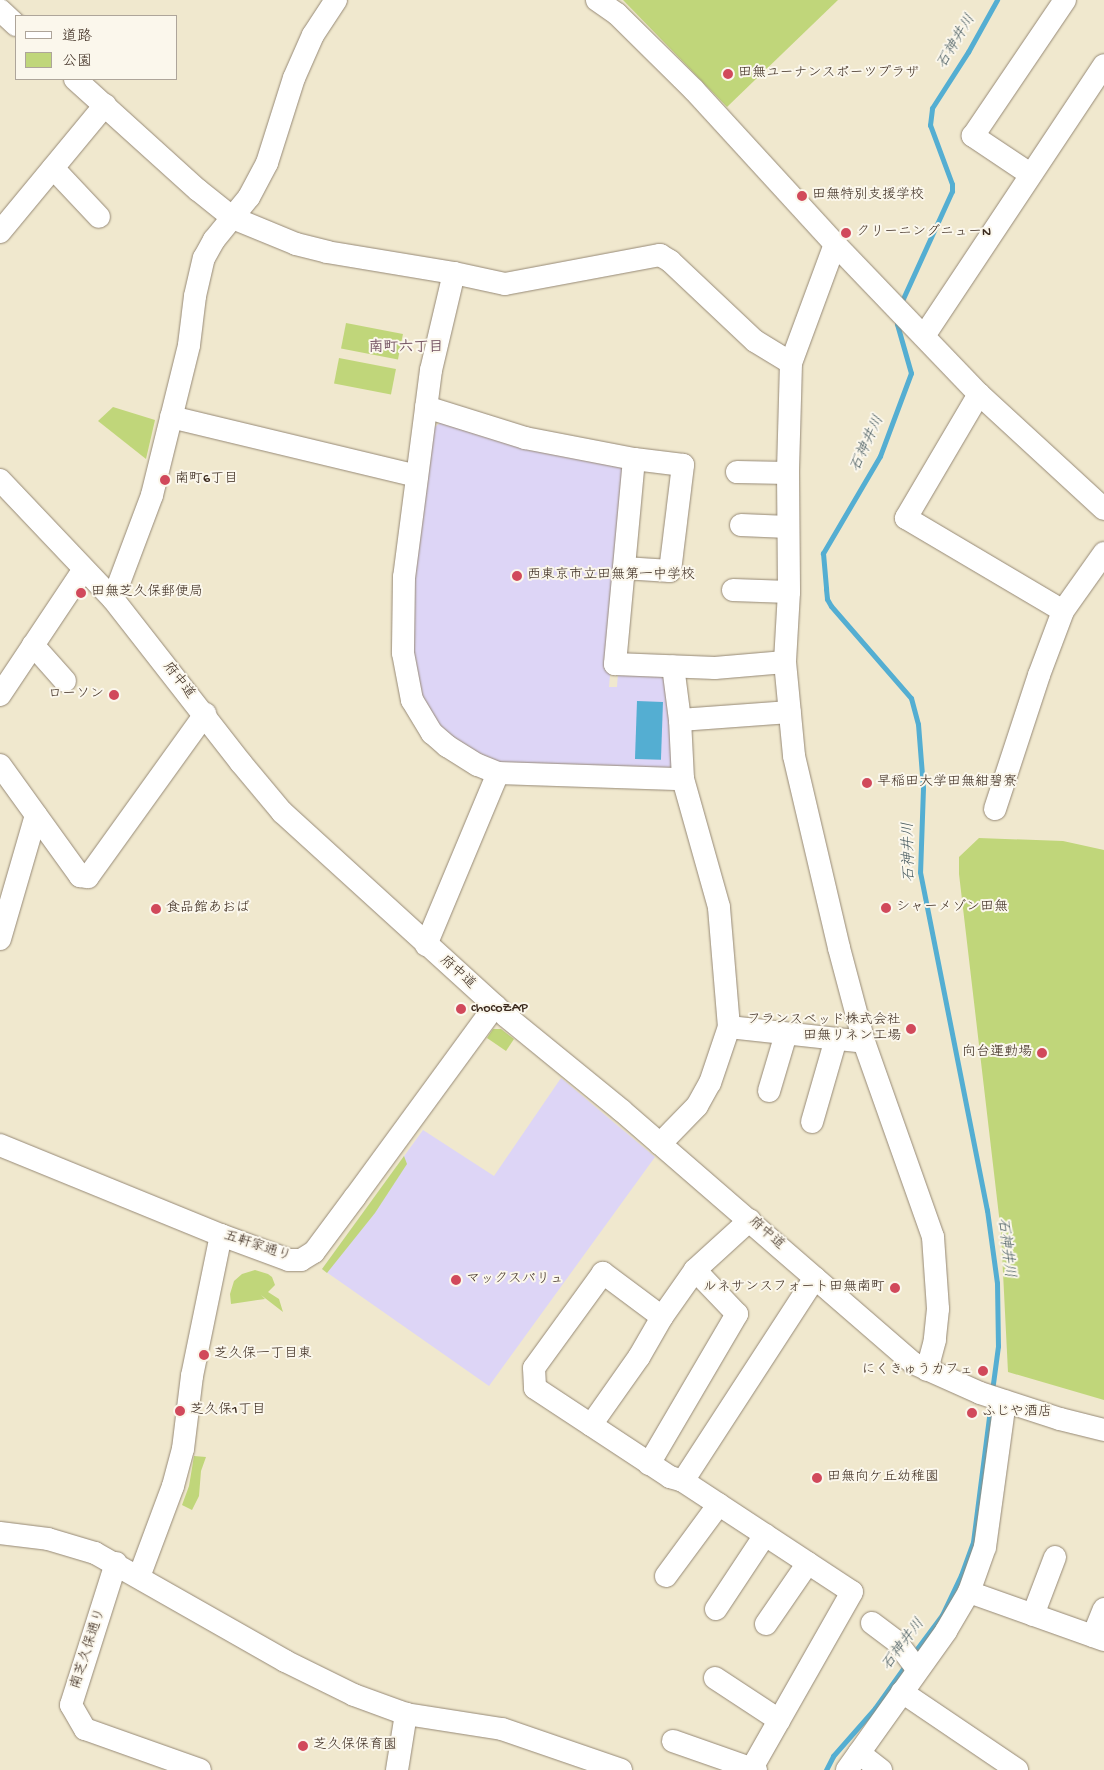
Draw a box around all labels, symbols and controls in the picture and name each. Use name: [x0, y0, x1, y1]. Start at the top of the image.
water label: 石神井川: [934, 12, 980, 72]
legend: [15, 15, 178, 80]
text: 道路: [62, 28, 92, 46]
text: 公園: [62, 53, 92, 71]
place label: 田無ユーナンスポーツプラザ: [738, 66, 919, 82]
marker: 田無ユーナンスポーツプラザ: [722, 68, 734, 80]
place label: 田無特別支援学校: [812, 188, 924, 204]
marker: 田無特別支援学校: [796, 190, 808, 202]
place label: クリーニングニューN: [856, 225, 991, 241]
marker: クリーニングニューN: [840, 227, 852, 239]
district label: 南町六丁目: [369, 340, 443, 358]
water label: 石神井川: [847, 413, 889, 475]
place label: 南町6丁目: [175, 472, 238, 488]
marker: 南町6丁目: [159, 474, 171, 486]
place label: 西東京市立田無第一中学校: [527, 568, 695, 584]
marker: 西東京市立田無第一中学校: [511, 570, 523, 582]
place label: 田無芝久保郵便局: [91, 585, 203, 601]
marker: 田無芝久保郵便局: [75, 587, 87, 599]
street label: 府中道: [158, 659, 198, 703]
place label: ローソン: [48, 687, 104, 703]
marker: ローソン: [108, 689, 120, 701]
place label: 早稲田大学田無紺碧寮: [877, 775, 1017, 791]
marker: 早稲田大学田無紺碧寮: [861, 777, 873, 789]
water label: 石神井川: [900, 822, 920, 882]
place label: シャーメゾン田無: [896, 900, 1008, 916]
place label: 食品館あおば: [166, 901, 250, 917]
marker: シャーメゾン田無: [880, 902, 892, 914]
marker: 食品館あおば: [150, 903, 162, 915]
street label: 府中道: [436, 953, 478, 993]
place label: chocoZAP: [471, 1001, 528, 1017]
marker: chocoZAP: [455, 1003, 467, 1015]
place label: フランスベッド株式会社 田無リネン工場: [747, 1013, 901, 1046]
marker: フランスベッド株式会社 田無リネン工場: [905, 1023, 917, 1035]
place label: 向台運動場: [962, 1045, 1032, 1061]
marker: 向台運動場: [1036, 1047, 1048, 1059]
street label: 府中道: [745, 1214, 787, 1254]
water label: 石神井川: [992, 1217, 1018, 1279]
street label: 五軒家通り: [221, 1228, 293, 1266]
place label: マックスバリュ: [466, 1272, 564, 1288]
marker: マックスバリュ: [450, 1274, 462, 1286]
place label: ルネサンスフォート田無南町: [703, 1280, 885, 1296]
marker: ルネサンスフォート田無南町: [889, 1282, 901, 1294]
place label: 芝久保一丁目東: [214, 1347, 312, 1363]
marker: 芝久保一丁目東: [198, 1349, 210, 1361]
place label: にくきゅうカフェ: [861, 1363, 973, 1379]
marker: にくきゅうカフェ: [977, 1365, 989, 1377]
place label: 芝久保1丁目: [190, 1403, 266, 1419]
marker: 芝久保1丁目: [174, 1405, 186, 1417]
place label: ふじや酒店: [982, 1405, 1052, 1421]
marker: ふじや酒店: [966, 1407, 978, 1419]
place label: 田無向ケ丘幼稚園: [827, 1470, 939, 1486]
marker: 田無向ケ丘幼稚園: [811, 1472, 823, 1484]
street label: 南芝久保通り: [68, 1606, 110, 1692]
water label: 石神井川: [879, 1616, 929, 1674]
place label: 芝久保保育園: [313, 1738, 397, 1754]
marker: 芝久保保育園: [297, 1740, 309, 1752]

